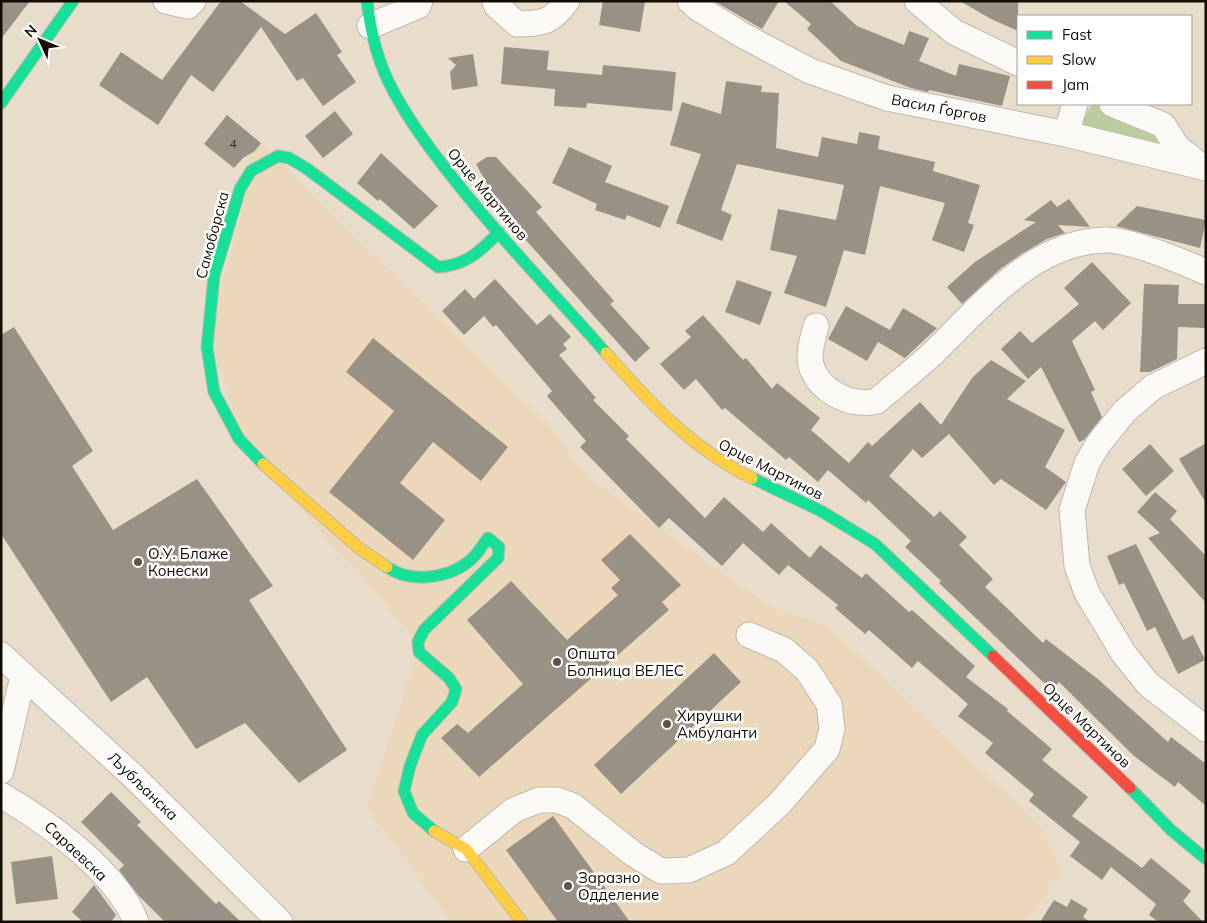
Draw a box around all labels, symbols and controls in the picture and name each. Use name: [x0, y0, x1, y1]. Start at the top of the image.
north arrow: [15, 15, 65, 65]
legend: [1017, 15, 1192, 105]
text: N: [21, 21, 41, 41]
text: Fast: [1062, 25, 1092, 44]
text: Slow: [1062, 50, 1096, 69]
text: Jam: [1062, 75, 1089, 94]
street label: Васил Ѓоргов: [890, 89, 988, 127]
house number: 4: [229, 136, 237, 151]
street label: Орце Мартинов: [444, 144, 532, 244]
street label: Самоборска: [191, 189, 233, 281]
street label: Орце Мартинов: [715, 434, 827, 504]
place label: О.У. Блаже Конески: [148, 544, 228, 580]
marker: О.У. Блаже Конески: [132, 556, 144, 568]
place label: Општа Болница ВЕЛЕС: [567, 644, 684, 680]
marker: Општа Болница ВЕЛЕС: [551, 656, 563, 668]
street label: Орце Мартинов: [1039, 678, 1135, 772]
place label: Хирушки Амбуланти: [677, 706, 757, 742]
marker: Хирушки Амбуланти: [661, 718, 673, 730]
street label: Љубљанска: [104, 748, 182, 824]
street label: Сараевска: [41, 817, 111, 885]
place label: Заразно Одделение: [578, 868, 659, 904]
marker: Заразно Одделение: [562, 880, 574, 892]

